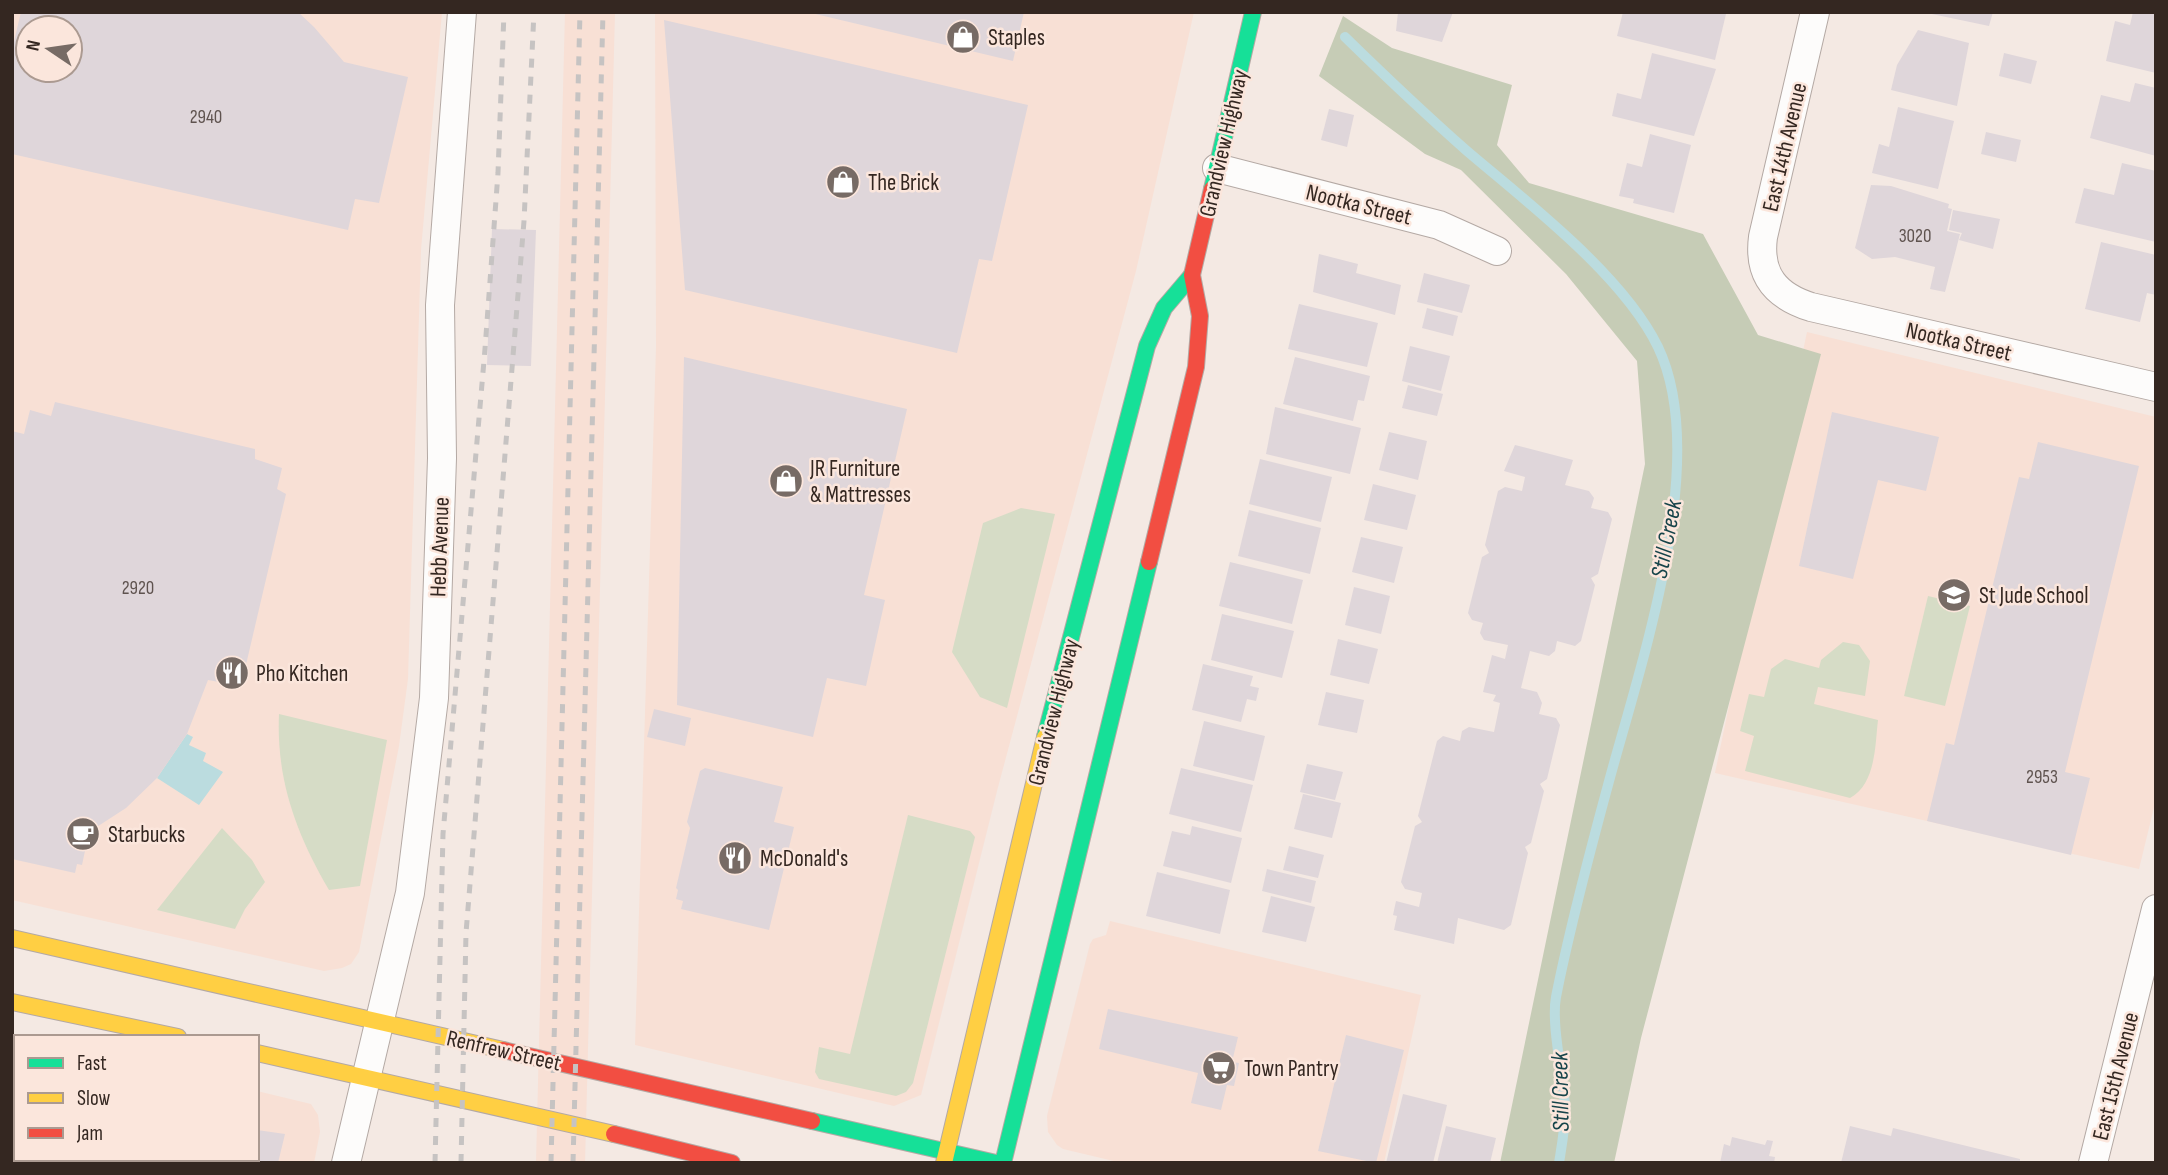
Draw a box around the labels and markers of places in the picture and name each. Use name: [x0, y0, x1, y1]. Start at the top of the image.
shop icon: Staples: [944, 18, 982, 56]
place label: Staples: [988, 24, 1045, 52]
shop icon: The Brick: [824, 163, 862, 201]
place label: The Brick: [868, 169, 939, 197]
place label: JR Furniture & Mattresses: [809, 455, 911, 509]
shop icon: JR Furniture & Mattresses: [767, 462, 805, 500]
school or university icon: St Jude School: [1935, 576, 1973, 614]
place label: St Jude School: [1979, 582, 2089, 610]
restaurant icon: Pho Kitchen: [213, 654, 251, 692]
place label: Pho Kitchen: [256, 660, 348, 688]
cafe icon: Starbucks: [64, 815, 102, 853]
place label: Starbucks: [108, 821, 185, 849]
restaurant icon: McDonald's: [716, 839, 754, 877]
place label: McDonald's: [760, 845, 848, 873]
supermarket icon: Town Pantry: [1200, 1049, 1238, 1087]
place label: Town Pantry: [1244, 1055, 1339, 1083]

